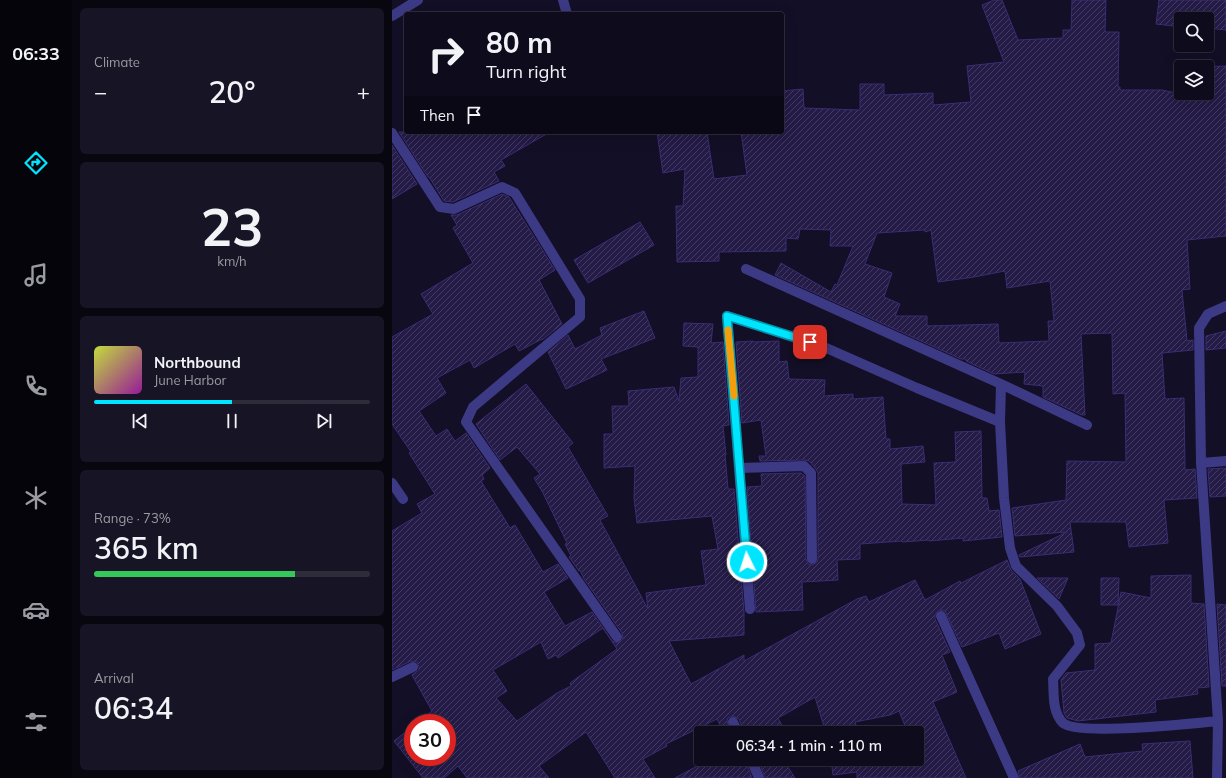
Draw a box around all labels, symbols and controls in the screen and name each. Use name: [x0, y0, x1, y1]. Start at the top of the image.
map controls: [1174, 12, 1214, 100]
button: search: [1174, 12, 1214, 52]
text: 80 m: [486, 25, 552, 60]
icon: right: [420, 28, 472, 80]
text: 06:33: [12, 42, 60, 65]
text: Climate: [94, 54, 140, 70]
text: Turn right: [486, 60, 566, 83]
button: layers: [1174, 60, 1214, 100]
text: 20°: [208, 73, 256, 111]
text: −: [94, 78, 107, 106]
text: +: [357, 78, 370, 106]
icon: arrive: [463, 104, 485, 126]
text: Then: [420, 106, 455, 125]
icon: directions: [22, 149, 50, 177]
text: 23: [201, 194, 263, 259]
text: km/h: [217, 253, 247, 269]
icon: music: [22, 261, 50, 289]
pin: [793, 325, 827, 359]
icon: arrive: [799, 331, 821, 353]
text: Northbound: [154, 353, 241, 372]
icon: phone: [22, 372, 50, 400]
text: June Harbor: [154, 372, 226, 388]
icon: previous: [129, 410, 151, 432]
icon: pause: [221, 410, 243, 432]
icon: next: [313, 410, 335, 432]
icon: climate: [22, 484, 50, 512]
text: Range · 73%: [94, 510, 171, 526]
text: 365 km: [94, 529, 199, 567]
position arrow: [726, 541, 768, 583]
icon: car: [22, 596, 50, 624]
text: Arrival: [94, 670, 134, 686]
text: 06:34: [94, 689, 173, 727]
icon: filters: [22, 708, 50, 736]
speed limit sign: 30: [404, 714, 456, 766]
text: 06:34 · 1 min · 110 m: [736, 736, 882, 755]

